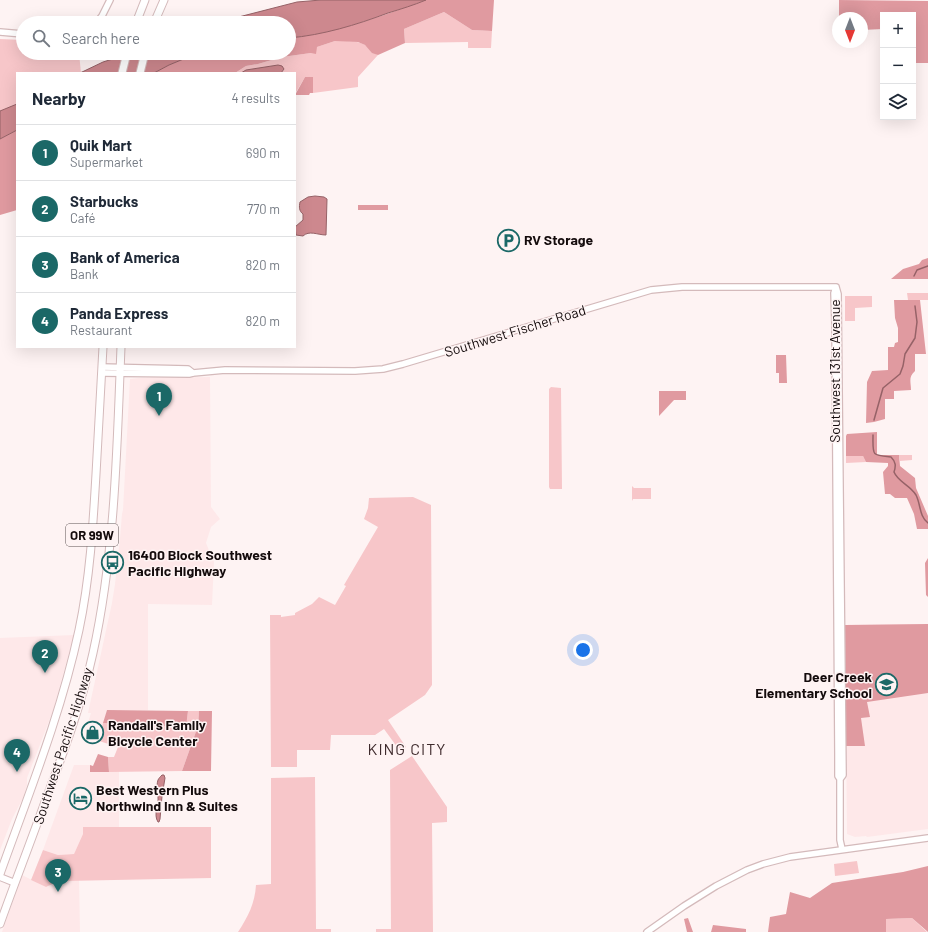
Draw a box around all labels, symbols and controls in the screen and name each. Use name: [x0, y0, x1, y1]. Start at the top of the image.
north arrow: [832, 12, 868, 48]
map controls: [880, 12, 916, 120]
button: +: [880, 12, 916, 48]
search box: [16, 16, 296, 60]
icon: search: [30, 27, 52, 49]
text: Search here: [62, 29, 140, 47]
button: −: [880, 48, 916, 84]
button: layers: [880, 84, 916, 120]
text: Nearby: [32, 88, 86, 108]
text: 4 results: [232, 90, 280, 106]
text: Quik Mart: [70, 136, 132, 154]
text: 1: [43, 145, 47, 161]
text: 690 m: [246, 145, 280, 161]
text: Supermarket: [70, 154, 143, 170]
text: Starbucks: [70, 192, 138, 210]
text: 2: [41, 201, 49, 217]
text: 770 m: [247, 201, 280, 217]
text: Café: [70, 210, 95, 226]
parking icon: RV Storage: [495, 227, 521, 253]
place label: RV Storage: [524, 231, 594, 248]
text: Bank of America: [70, 248, 180, 266]
text: 3: [41, 257, 49, 273]
text: 820 m: [246, 257, 280, 273]
text: Bank: [70, 266, 98, 282]
street label: Southwest 131st Avenue: [826, 299, 843, 443]
street label: Southwest Fischer Road: [442, 301, 588, 360]
text: Panda Express: [70, 304, 168, 322]
text: 4: [41, 313, 49, 329]
text: 820 m: [246, 313, 280, 329]
text: Restaurant: [70, 322, 132, 338]
pin: 1: [146, 383, 172, 416]
road number: OR 99W: [66, 524, 118, 546]
place label: 16400 Block Southwest Pacific Highway: [128, 546, 272, 579]
bus stop icon: 16400 Block Southwest Pacific Highway: [100, 550, 126, 576]
pin: 2: [32, 640, 58, 673]
your location: [573, 640, 593, 660]
street label: Southwest Pacific Highway: [29, 665, 96, 826]
place label: Deer Creek Elementary School: [755, 668, 873, 701]
school or university icon: Deer Creek Elementary School: [874, 672, 900, 698]
place label: Randall's Family Bicycle Center: [108, 716, 206, 749]
shop icon: Randall's Family Bicycle Center: [79, 720, 105, 746]
pin: 4: [4, 739, 30, 772]
district label: KING CITY: [368, 739, 446, 758]
place label: Best Western Plus Northwind Inn & Suites: [96, 781, 238, 814]
hotel icon: Best Western Plus Northwind Inn & Suites: [68, 785, 94, 811]
pin: 3: [45, 859, 71, 892]

